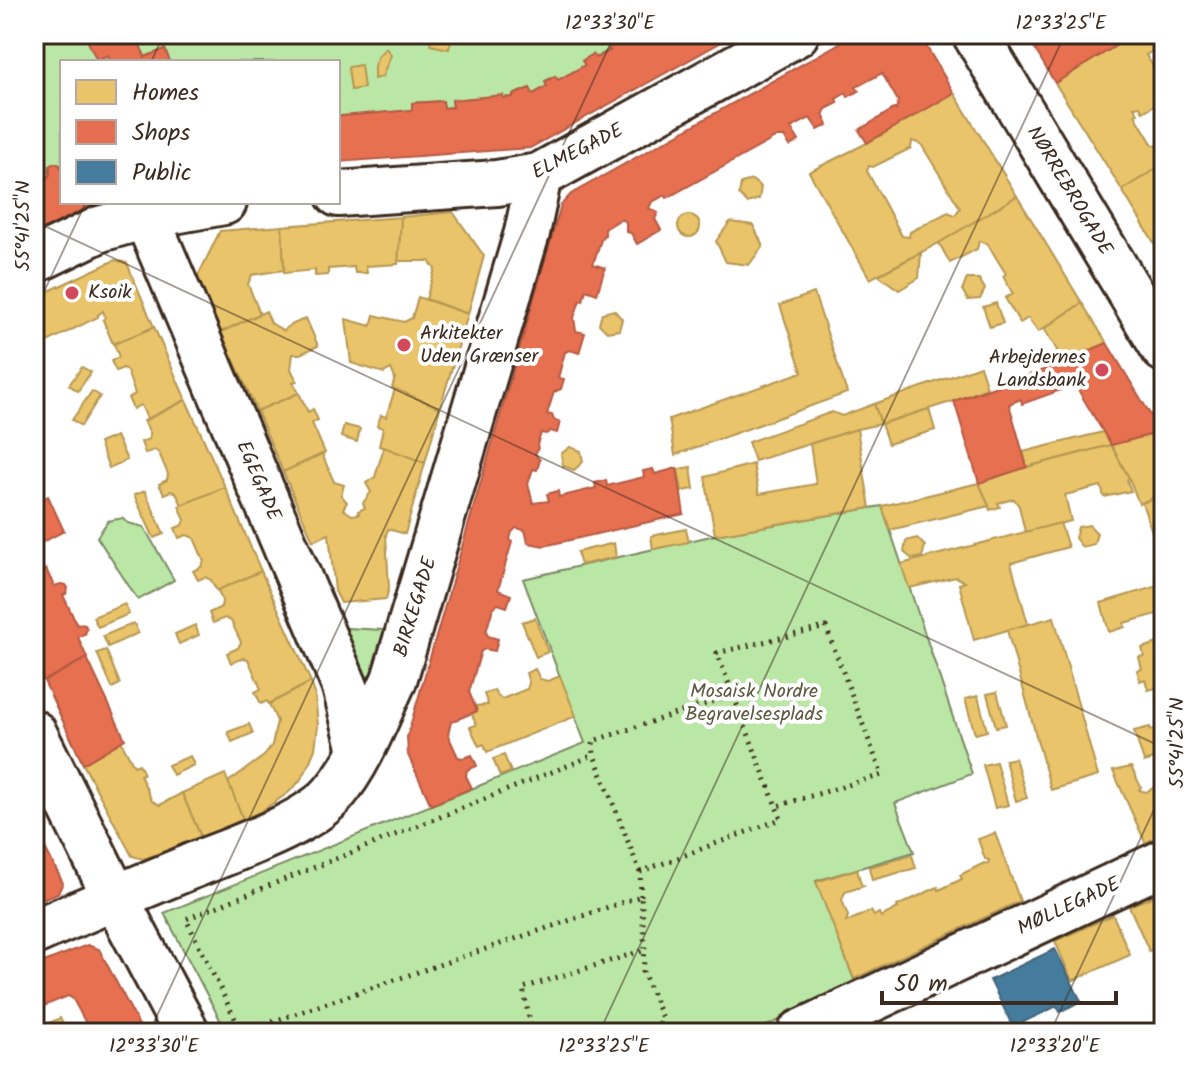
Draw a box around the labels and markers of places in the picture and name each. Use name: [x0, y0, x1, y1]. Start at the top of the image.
place label: Ksoik: [88, 277, 132, 309]
marker: Ksoik: [63, 284, 81, 302]
place label: Arkitekter Uden Grænser: [420, 318, 539, 373]
marker: Arkitekter Uden Grænser: [395, 336, 413, 354]
place label: Arbejdernes Landsbank: [989, 342, 1087, 397]
marker: Arbejdernes Landsbank: [1093, 361, 1111, 379]

